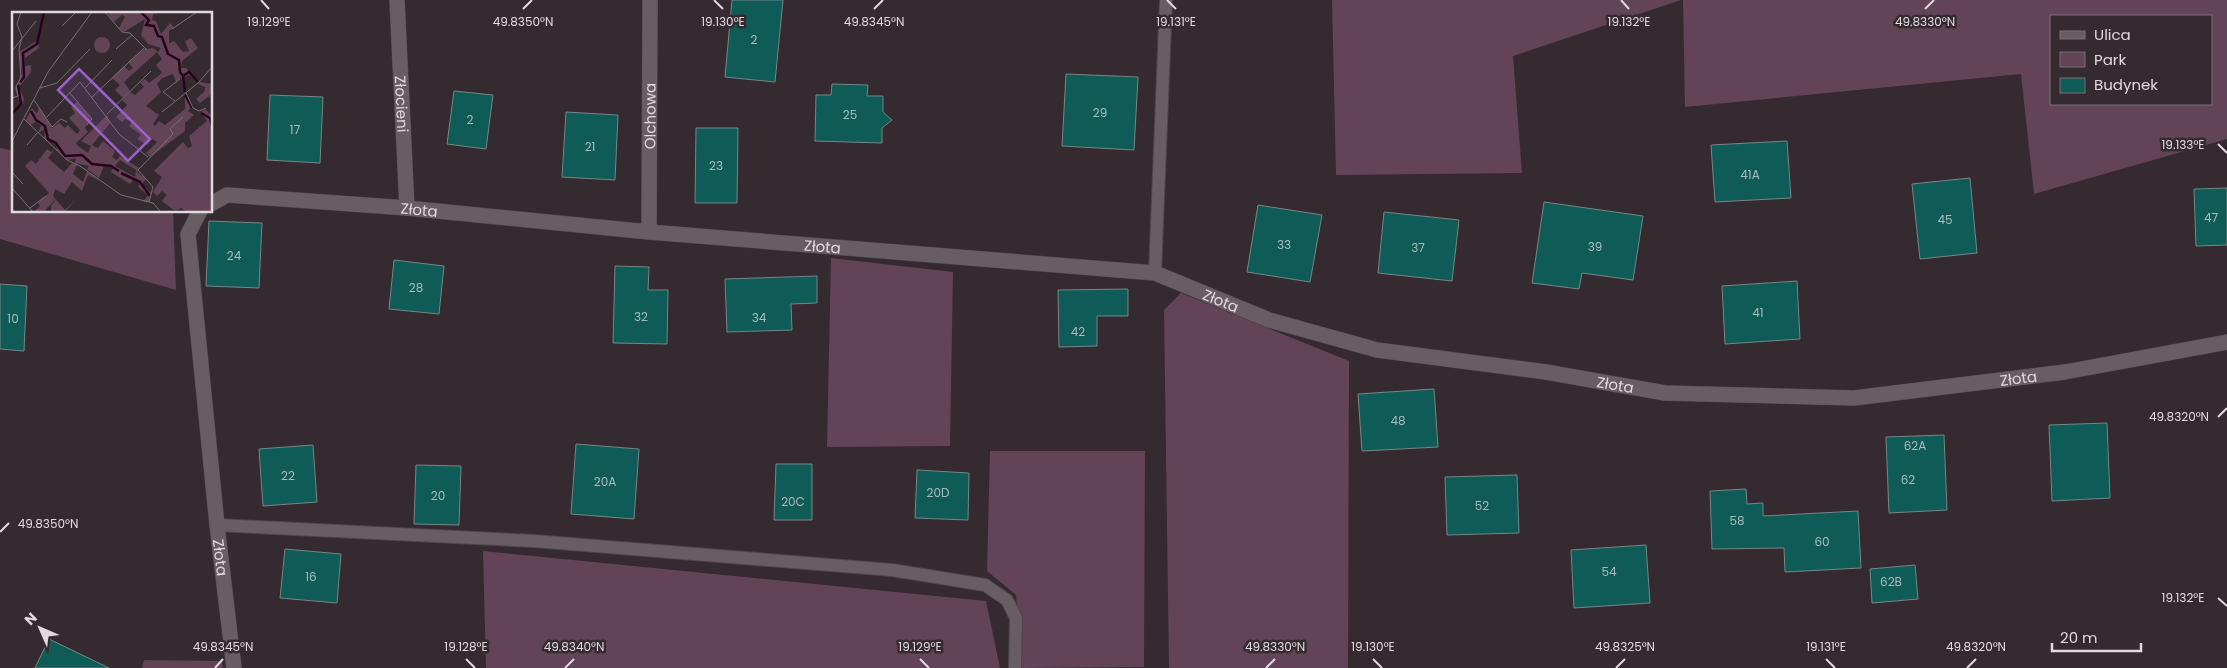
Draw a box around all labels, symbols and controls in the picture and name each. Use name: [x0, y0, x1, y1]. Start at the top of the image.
inset map: [12, 12, 212, 212]
text: 19.129°E: [247, 13, 291, 30]
text: 49.8350°N: [493, 13, 553, 30]
text: 19.130°E: [701, 13, 745, 30]
text: 49.8345°N: [844, 13, 904, 30]
text: 19.131°E: [1156, 13, 1196, 30]
text: 19.132°E: [1608, 13, 1650, 30]
text: 49.8330°N: [1895, 13, 1955, 30]
legend: [2050, 15, 2212, 105]
text: Ulica: [2094, 24, 2131, 45]
house number: 2: [751, 31, 758, 48]
text: Park: [2094, 49, 2126, 70]
text: Budynek: [2094, 74, 2158, 95]
street label: Złocieni: [390, 75, 414, 133]
street label: Olchowa: [639, 83, 660, 149]
house number: 29: [1093, 104, 1107, 121]
house number: 25: [843, 106, 857, 123]
house number: 2: [467, 111, 474, 128]
house number: 17: [290, 121, 301, 138]
text: 19.133°E: [2162, 136, 2204, 153]
house number: 21: [585, 138, 595, 155]
house number: 23: [709, 157, 723, 174]
house number: 41A: [1740, 166, 1760, 183]
street label: Złota: [400, 197, 439, 221]
house number: 47: [2204, 209, 2218, 226]
house number: 45: [1937, 211, 1953, 228]
street label: Złota: [803, 234, 842, 258]
house number: 33: [1277, 236, 1291, 253]
house number: 39: [1588, 238, 1602, 255]
house number: 37: [1411, 239, 1425, 256]
house number: 24: [227, 247, 242, 264]
house number: 28: [409, 279, 423, 296]
street label: Złota: [1200, 283, 1242, 317]
house number: 41: [1752, 304, 1764, 321]
house number: 32: [634, 308, 648, 325]
house number: 34: [752, 309, 767, 326]
house number: 10: [7, 310, 19, 327]
house number: 42: [1071, 323, 1085, 340]
street label: Złota: [1999, 365, 2038, 390]
street label: Złota: [1595, 371, 1636, 398]
text: 49.8320°N: [2149, 408, 2209, 425]
house number: 48: [1390, 412, 1406, 429]
house number: 62A: [1904, 437, 1926, 454]
house number: 22: [281, 467, 295, 484]
house number: 62: [1901, 471, 1915, 488]
house number: 20A: [594, 473, 616, 490]
house number: 20D: [927, 484, 949, 501]
house number: 20: [431, 487, 445, 504]
house number: 20C: [781, 493, 805, 510]
house number: 52: [1475, 497, 1489, 514]
house number: 58: [1729, 512, 1745, 529]
text: 49.8350°N: [18, 515, 78, 532]
house number: 60: [1814, 533, 1830, 550]
street label: Złota: [208, 538, 233, 577]
house number: 54: [1601, 563, 1617, 580]
house number: 16: [305, 568, 317, 585]
house number: 62B: [1880, 573, 1902, 590]
text: 19.132°E: [2162, 589, 2204, 606]
north arrow: [15, 603, 65, 653]
text: N: [20, 608, 42, 630]
scale bar: [2052, 620, 2141, 652]
text: 20 m: [2060, 627, 2098, 648]
text: 49.8345°N: [193, 638, 253, 655]
text: 19.128°E: [444, 638, 488, 655]
text: 49.8340°N: [544, 638, 604, 655]
text: 19.129°E: [898, 638, 942, 655]
text: 49.8330°N: [1245, 638, 1305, 655]
text: 19.130°E: [1351, 638, 1395, 655]
text: 49.8325°N: [1595, 638, 1655, 655]
text: 19.131°E: [1806, 638, 1846, 655]
text: 49.8320°N: [1946, 638, 2006, 655]

